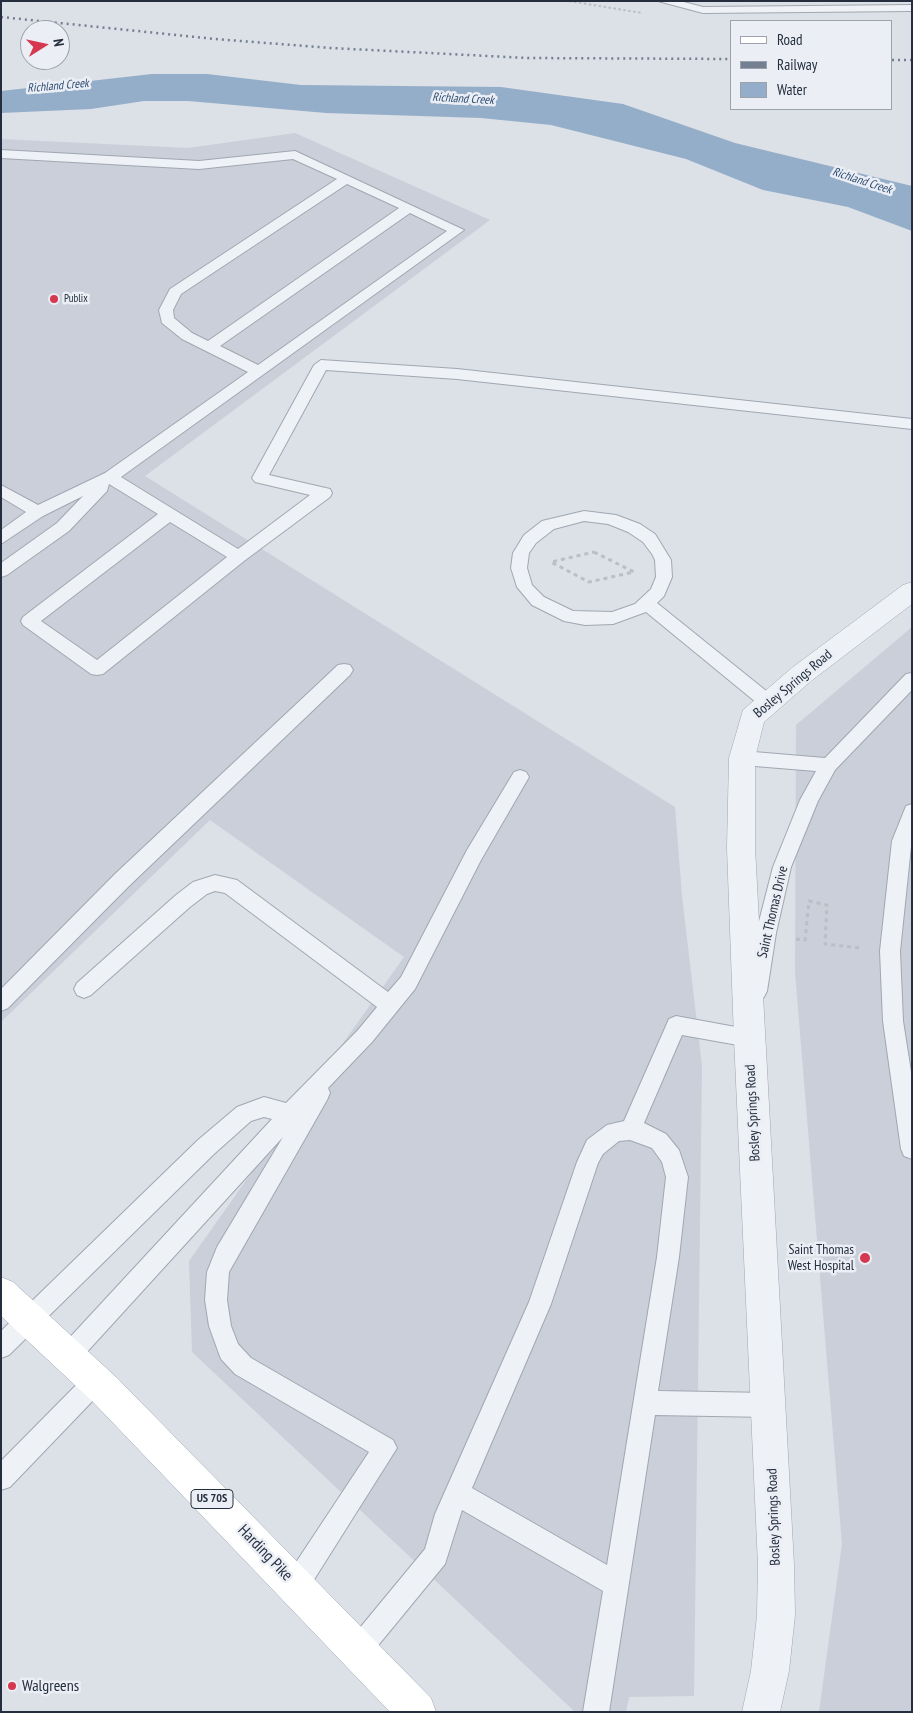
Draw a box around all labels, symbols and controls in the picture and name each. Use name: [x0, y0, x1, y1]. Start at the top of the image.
north arrow: [20, 20, 70, 70]
legend: [730, 20, 893, 110]
text: Road: [777, 30, 803, 49]
text: N: [49, 37, 68, 48]
text: Railway: [777, 55, 817, 74]
water label: Richland Creek: [27, 76, 89, 96]
text: Water: [777, 80, 807, 99]
water label: Richland Creek: [432, 90, 494, 108]
water label: Richland Creek: [830, 165, 894, 197]
place label: Publix: [64, 292, 88, 306]
marker: Publix: [48, 293, 60, 305]
street label: Bosley Springs Road: [750, 646, 836, 722]
street label: Saint Thomas Drive: [754, 864, 792, 960]
street label: Bosley Springs Road: [742, 1064, 764, 1162]
place label: Saint Thomas West Hospital: [788, 1242, 854, 1274]
marker: Saint Thomas West Hospital: [858, 1251, 872, 1265]
street label: Bosley Springs Road: [764, 1468, 784, 1566]
road number: US 70S: [191, 1490, 233, 1508]
street label: Harding Pike: [234, 1521, 296, 1585]
place label: Walgreens: [22, 1676, 79, 1696]
marker: Walgreens: [6, 1680, 18, 1692]

